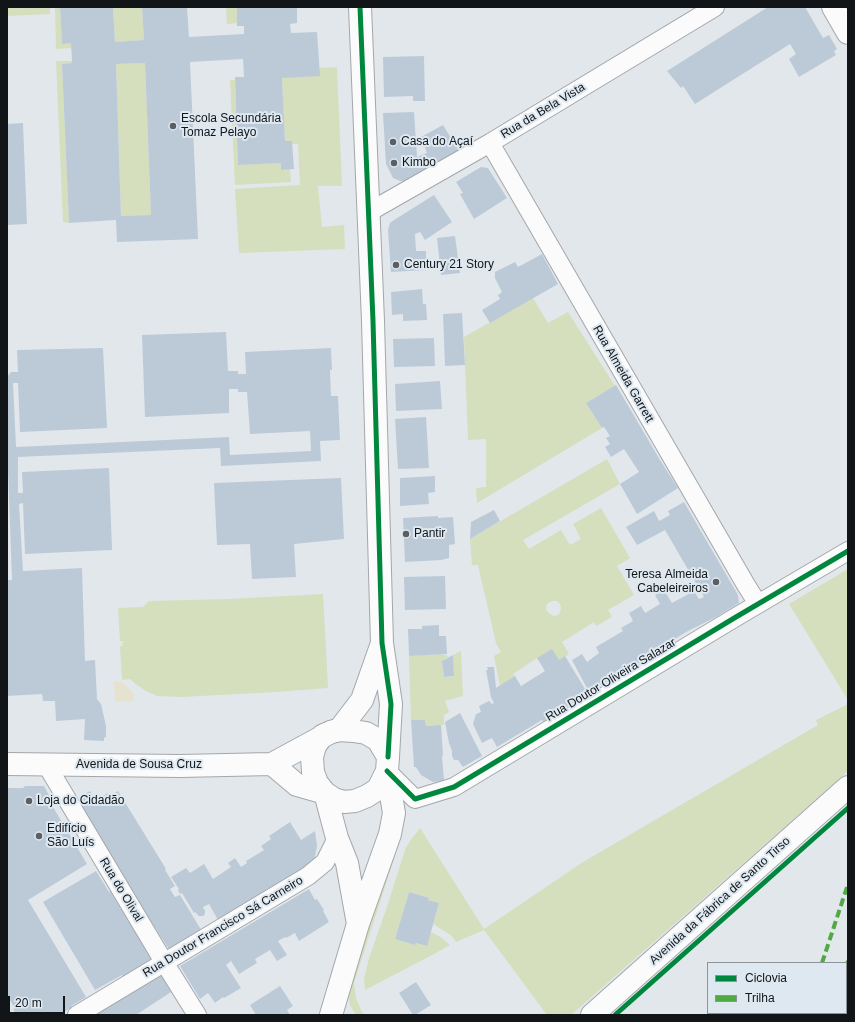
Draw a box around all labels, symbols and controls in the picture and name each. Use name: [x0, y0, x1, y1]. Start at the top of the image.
street label: Rua da Bela Vista: [498, 80, 588, 142]
place label: Escola Secundária Tomaz Pelayo: [181, 112, 281, 140]
marker: Escola Secundária Tomaz Pelayo: [168, 121, 178, 131]
place label: Casa do Açaí: [401, 135, 473, 149]
marker: Casa do Açaí: [388, 137, 398, 147]
place label: Kimbo: [402, 156, 436, 170]
marker: Kimbo: [389, 158, 399, 168]
place label: Century 21 Story: [404, 258, 494, 272]
marker: Century 21 Story: [391, 260, 401, 270]
street label: Rua Almeida Garrett: [589, 323, 657, 425]
place label: Pantir: [414, 527, 445, 541]
marker: Pantir: [401, 529, 411, 539]
place label: Teresa Almeida Cabeleireiros: [625, 568, 708, 596]
marker: Teresa Almeida Cabeleireiros: [711, 577, 721, 587]
street label: Rua Doutor Oliveira Salazar: [543, 635, 679, 725]
street label: Avenida de Sousa Cruz: [76, 758, 202, 772]
place label: Loja do Cidadão: [37, 794, 124, 808]
marker: Loja do Cidadão: [24, 796, 34, 806]
place label: Edifício São Luís: [47, 822, 94, 850]
marker: Edifício São Luís: [34, 831, 44, 841]
street label: Avenida da Fábrica de Santo Tirso: [647, 834, 793, 968]
street label: Rua do Olival: [96, 855, 146, 925]
street label: Rua Doutor Francisco Sá Carneiro: [140, 873, 306, 981]
legend: [707, 962, 847, 1014]
text: Ciclovia: [745, 971, 787, 985]
scale bar: [10, 988, 67, 1014]
text: Trilha: [745, 991, 775, 1005]
text: 20 m: [15, 996, 42, 1010]

